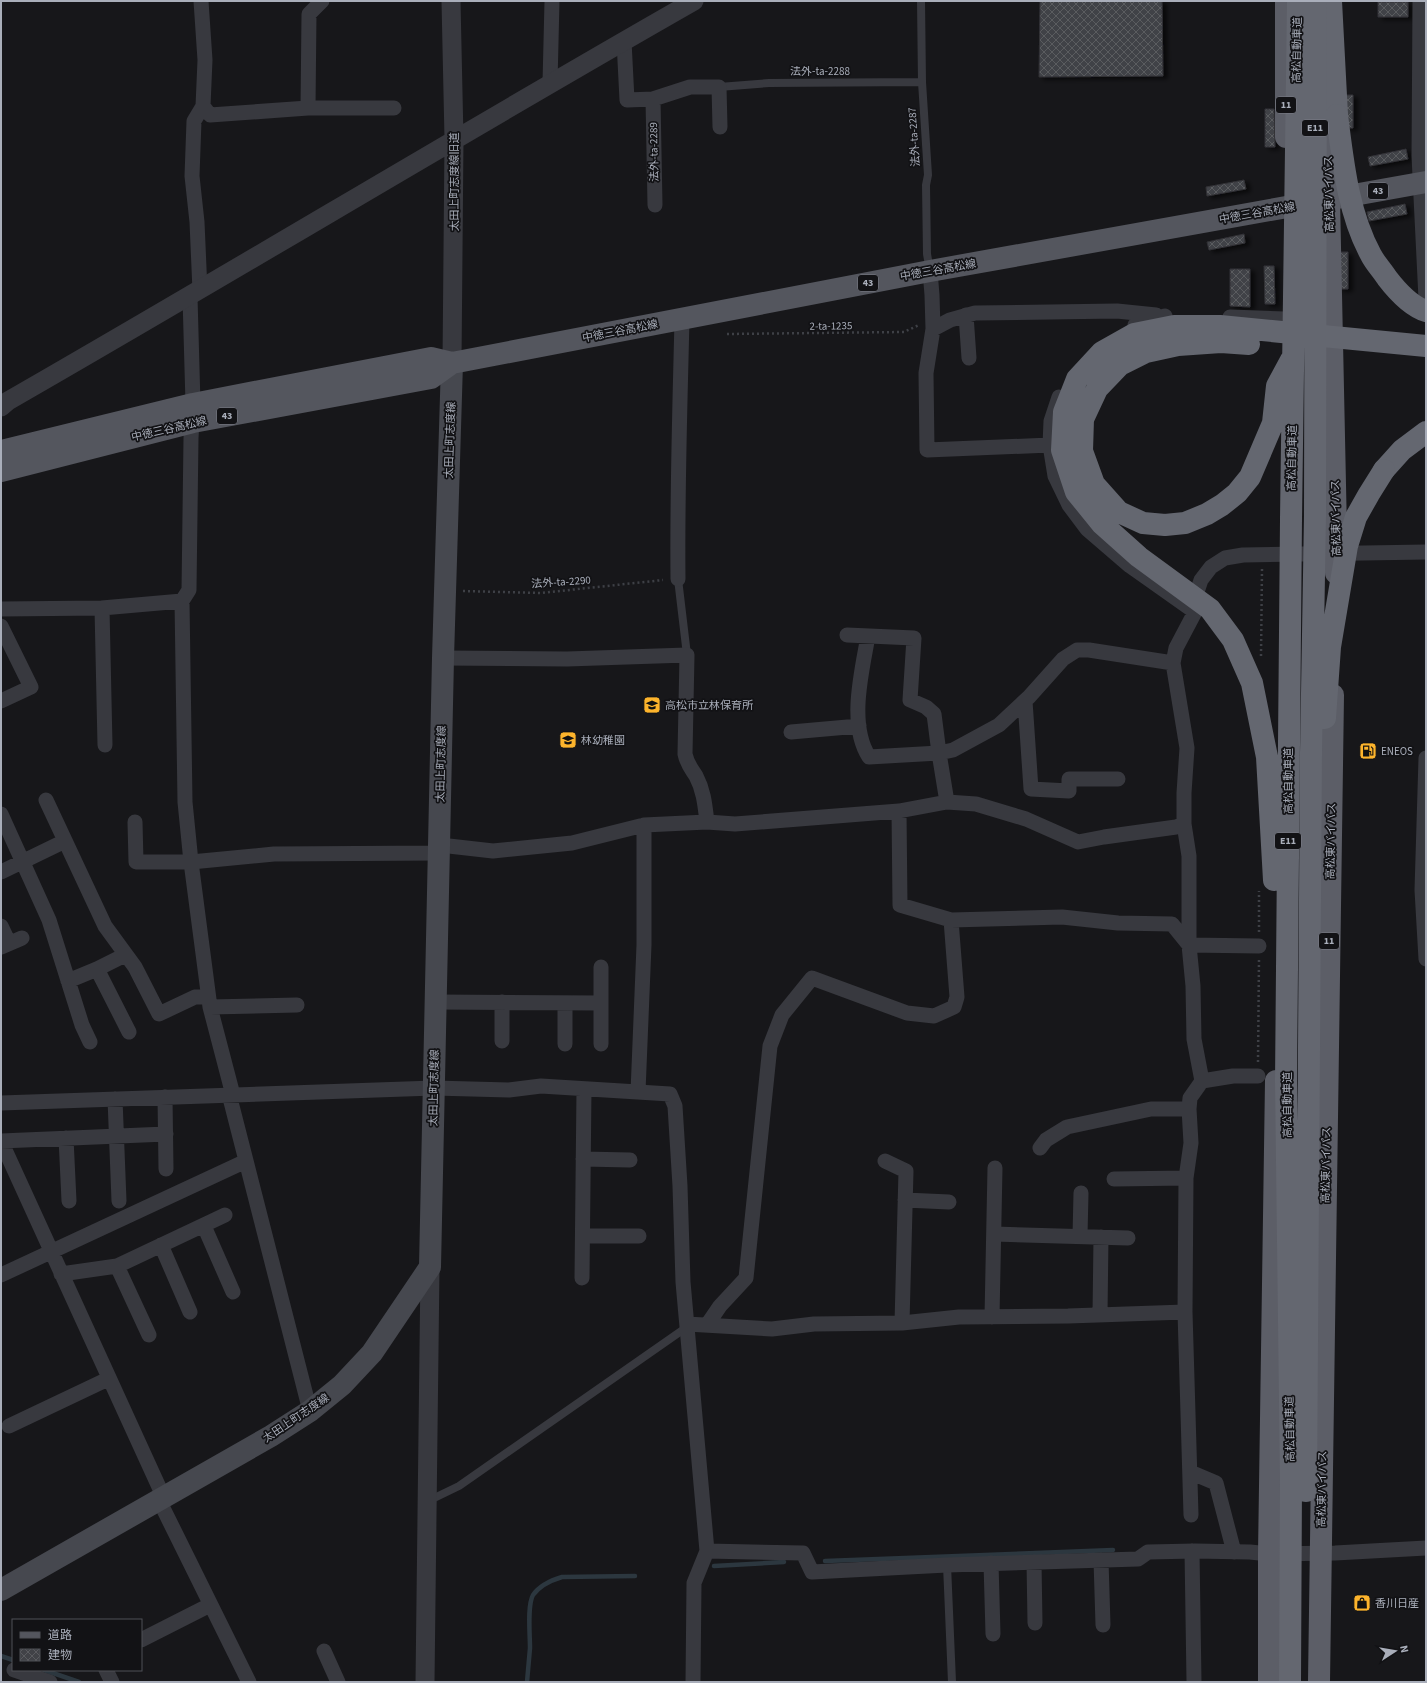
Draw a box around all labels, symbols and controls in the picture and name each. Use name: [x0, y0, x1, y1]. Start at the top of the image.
street label: 高松自動車道: [1289, 17, 1305, 83]
street label: 法外-ta-2288: [790, 64, 850, 79]
road number: 11: [1276, 97, 1296, 113]
street label: 法外-ta-2287: [904, 107, 924, 167]
road number: E11: [1302, 120, 1328, 136]
street label: 法外-ta-2289: [646, 122, 662, 182]
street label: 太田上町志度線旧道: [447, 133, 462, 232]
street label: 高松東バイパス: [1321, 155, 1337, 233]
road number: 43: [1368, 183, 1388, 199]
street label: 中徳三谷高松線: [1218, 199, 1296, 227]
street label: 中徳三谷高松線: [899, 256, 977, 284]
road number: 43: [858, 275, 878, 291]
street label: 中徳三谷高松線: [581, 316, 659, 346]
street label: 2-ta-1235: [809, 318, 853, 334]
street label: 太田上町志度線: [441, 401, 459, 479]
road number: 43: [217, 408, 237, 424]
street label: 中徳三谷高松線: [130, 413, 208, 445]
street label: 高松自動車道: [1284, 425, 1300, 491]
street label: 高松東バイパス: [1328, 479, 1344, 557]
street label: 法外-ta-2290: [531, 572, 591, 592]
school or university icon: 高松市立林保育所: [642, 695, 662, 715]
place label: 高松市立林保育所: [665, 698, 754, 713]
street label: 太田上町志度線: [433, 725, 449, 803]
school or university icon: 林幼稚園: [558, 730, 578, 750]
place label: 林幼稚園: [581, 733, 625, 748]
fuel station icon: ENEOS: [1358, 741, 1378, 761]
place label: ENEOS: [1381, 744, 1413, 759]
street label: 高松自動車道: [1281, 748, 1296, 814]
street label: 高松東バイパス: [1323, 802, 1339, 880]
road number: E11: [1275, 833, 1301, 849]
road number: 11: [1319, 933, 1339, 949]
street label: 太田上町志度線: [426, 1049, 442, 1127]
street label: 高松自動車道: [1280, 1072, 1295, 1138]
street label: 高松東バイパス: [1318, 1126, 1334, 1204]
street label: 太田上町志度線: [260, 1390, 332, 1446]
street label: 高松自動車道: [1282, 1396, 1298, 1462]
street label: 高松東バイパス: [1314, 1450, 1330, 1528]
shop icon: 香川日産: [1352, 1593, 1372, 1613]
place label: 香川日産: [1375, 1596, 1419, 1611]
legend: [12, 1619, 142, 1671]
text: 道路: [48, 1627, 72, 1644]
north arrow: [1375, 1631, 1415, 1671]
text: N: [1396, 1644, 1412, 1654]
text: 建物: [48, 1647, 72, 1664]

